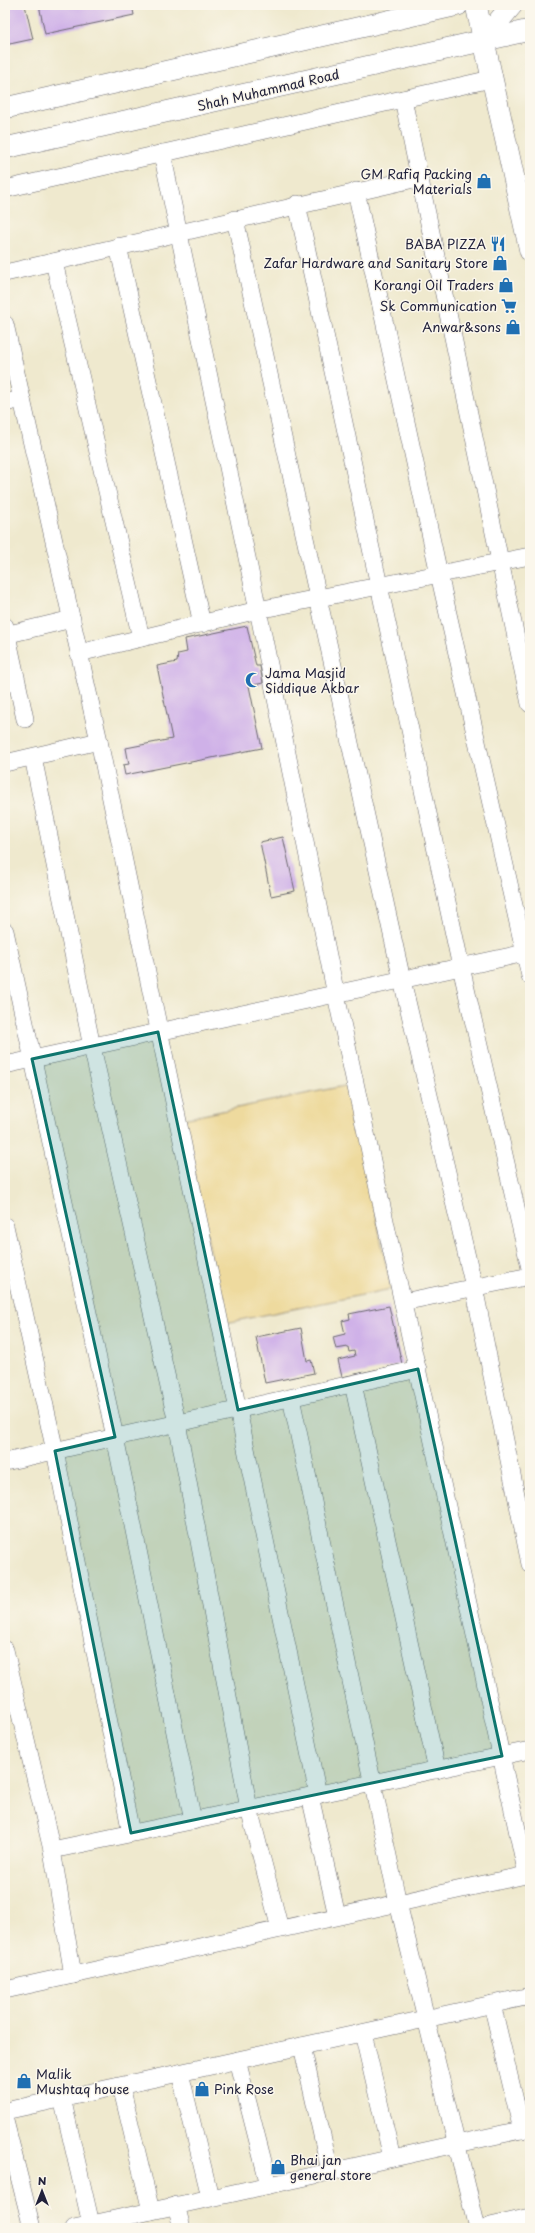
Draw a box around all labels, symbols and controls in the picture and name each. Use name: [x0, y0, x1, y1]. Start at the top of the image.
street label: Shah Muhammad Road: [195, 64, 341, 115]
place label: GM Rafiq Packing Materials: [360, 164, 472, 198]
shop icon: GM Rafiq Packing Materials: [475, 172, 493, 190]
place label: BABA PIZZA: [405, 234, 486, 253]
restaurant icon: BABA PIZZA: [489, 235, 507, 253]
place label: Zafar Hardware and Sanitary Store: [264, 253, 488, 272]
shop icon: Zafar Hardware and Sanitary Store: [491, 254, 509, 272]
place label: Korangi Oil Traders: [374, 275, 494, 294]
shop icon: Korangi Oil Traders: [497, 276, 515, 294]
place label: Sk Communication: [380, 296, 497, 315]
supermarket icon: Sk Communication: [500, 297, 518, 315]
place label: Anwar&sons: [422, 317, 501, 336]
shop icon: Anwar&sons: [504, 318, 522, 336]
place label: Jama Masjid Siddique Akbar: [265, 663, 359, 697]
mosque icon: Jama Masjid Siddique Akbar: [244, 671, 262, 689]
place label: Malik Mushtaq house: [36, 2064, 129, 2098]
shop icon: Malik Mushtaq house: [15, 2072, 33, 2090]
place label: Pink Rose: [214, 2079, 274, 2098]
shop icon: Pink Rose: [193, 2080, 211, 2098]
place label: Bhai jan general store: [290, 2150, 372, 2184]
shop icon: Bhai jan general store: [269, 2158, 287, 2176]
north arrow: [22, 2171, 62, 2211]
text: N: [38, 2172, 47, 2189]

